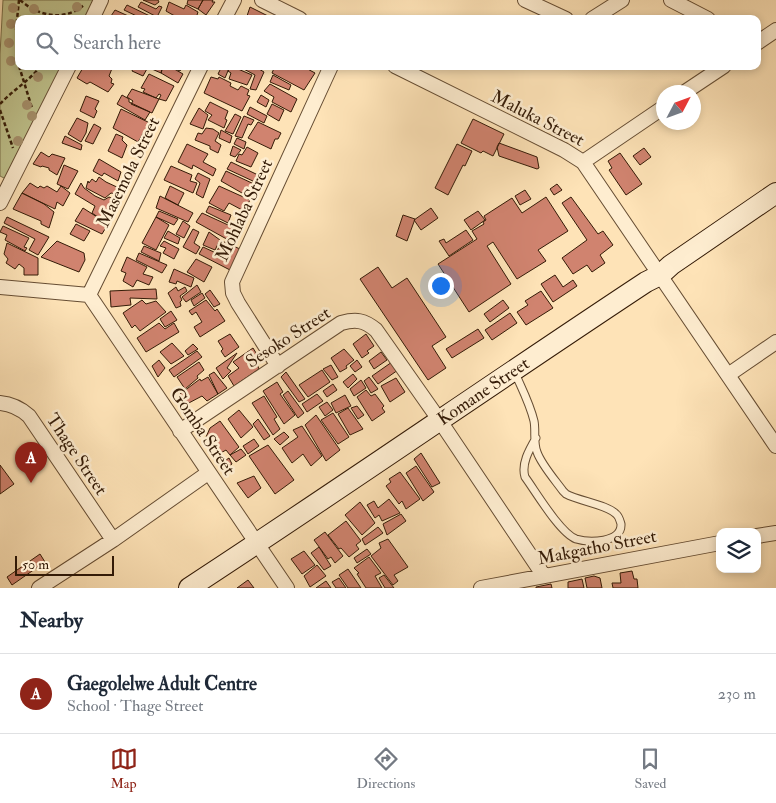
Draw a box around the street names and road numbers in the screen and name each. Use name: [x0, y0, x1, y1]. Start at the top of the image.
street label: Maluka Street: [487, 85, 588, 152]
street label: Masemola Street: [92, 113, 165, 231]
street label: Mohlaba Street: [211, 155, 278, 265]
street label: Sesoko Street: [242, 301, 335, 373]
street label: Komane Street: [433, 352, 534, 431]
street label: Gomba Street: [165, 383, 240, 480]
street label: Thage Street: [41, 409, 112, 500]
street label: Makgatho Street: [536, 525, 659, 570]

